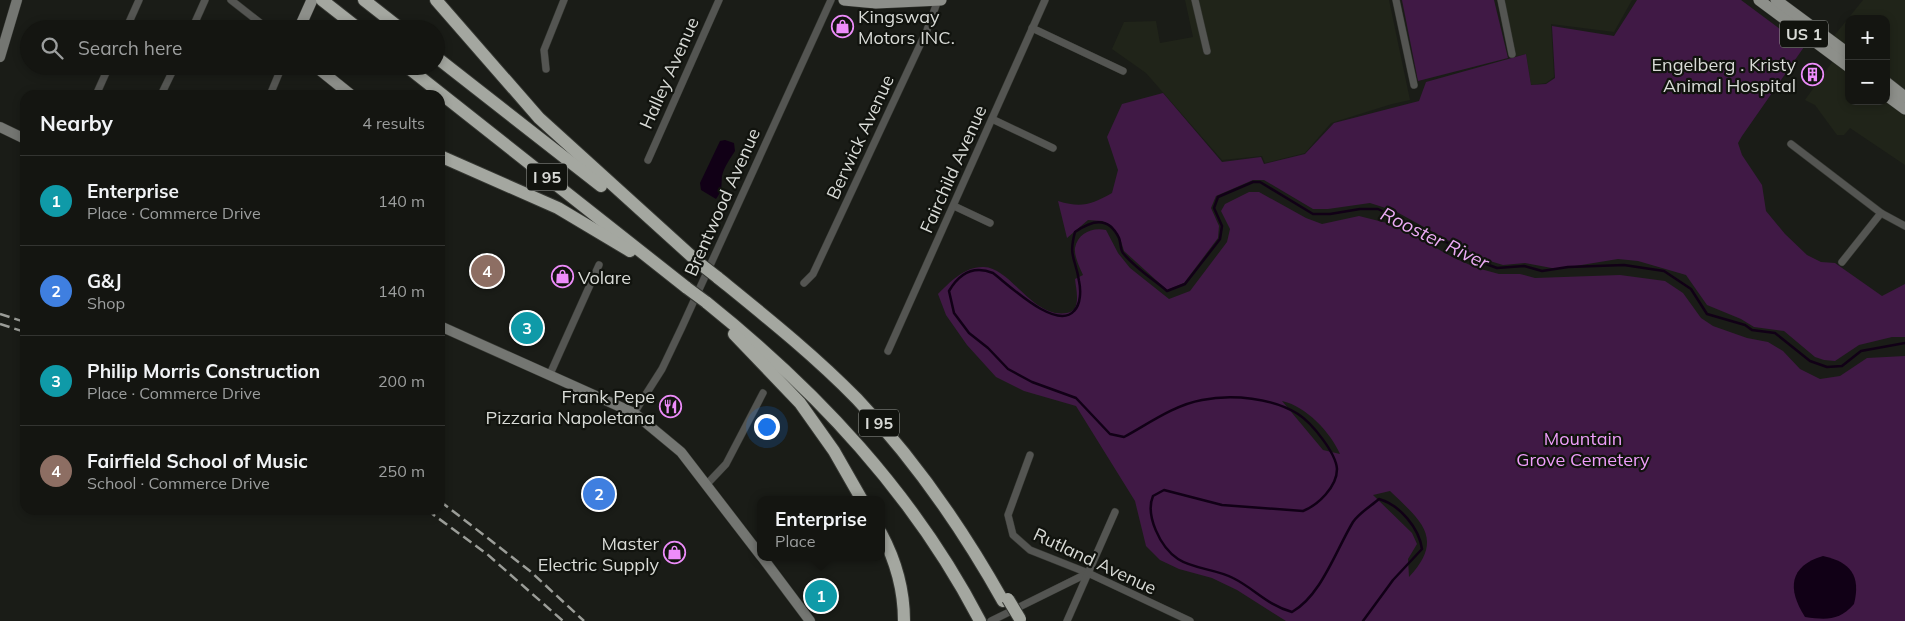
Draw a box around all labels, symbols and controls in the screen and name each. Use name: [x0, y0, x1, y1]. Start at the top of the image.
place label: Kingsway Motors INC.: [858, 5, 955, 49]
street label: Halley Avenue: [634, 14, 704, 132]
shop icon: Kingsway Motors INC.: [830, 14, 854, 38]
map controls: [1845, 15, 1890, 105]
button: +: [1845, 15, 1890, 60]
search box: [20, 20, 445, 75]
road number: US 1: [1780, 20, 1828, 48]
icon: search: [38, 34, 66, 62]
text: Search here: [78, 36, 182, 60]
place label: Engelberg . Kristy Animal Hospital: [1652, 53, 1796, 97]
button: −: [1845, 60, 1890, 105]
building icon: Engelberg . Kristy Animal Hospital: [1800, 62, 1824, 86]
street label: Berwick Avenue: [821, 71, 899, 203]
street label: Fairchild Avenue: [915, 102, 991, 236]
text: Nearby: [40, 110, 113, 136]
text: 4 results: [362, 113, 425, 133]
street label: Brentwood Avenue: [679, 124, 765, 280]
road number: I 95: [527, 163, 567, 190]
text: Enterprise: [87, 179, 179, 203]
text: 1: [51, 191, 61, 211]
text: 140 m: [378, 191, 425, 211]
water label: Rooster River: [1377, 201, 1494, 275]
text: Place · Commerce Drive: [87, 203, 261, 223]
pin: 4: [471, 252, 503, 290]
shop icon: Volare: [550, 265, 574, 289]
place label: Volare: [578, 266, 631, 289]
text: G&J: [87, 269, 122, 293]
text: 2: [51, 281, 61, 301]
text: 140 m: [378, 281, 425, 301]
text: Shop: [87, 293, 125, 313]
pin: 3: [511, 309, 543, 347]
text: Philip Morris Construction: [87, 359, 320, 383]
text: 3: [51, 371, 61, 391]
text: 200 m: [378, 371, 425, 391]
text: Place · Commerce Drive: [87, 383, 261, 403]
place label: Frank Pepe Pizzaria Napoletana: [485, 385, 655, 429]
restaurant icon: Frank Pepe Pizzaria Napoletana: [659, 394, 683, 418]
road number: I 95: [859, 409, 899, 436]
your location: [754, 414, 780, 440]
park label: Mountain Grove Cemetery: [1516, 427, 1650, 471]
text: Fairfield School of Music: [87, 449, 308, 473]
text: 4: [51, 461, 61, 481]
text: 250 m: [378, 461, 425, 481]
text: School · Commerce Drive: [87, 473, 270, 493]
pin: 2: [583, 475, 615, 513]
popup: [757, 496, 885, 561]
text: Enterprise: [775, 507, 867, 531]
street label: Rutland Avenue: [1030, 522, 1160, 600]
text: Place: [775, 531, 815, 551]
place label: Master Electric Supply: [538, 532, 659, 576]
shop icon: Master Electric Supply: [663, 541, 687, 565]
pin: 1: [805, 577, 837, 615]

